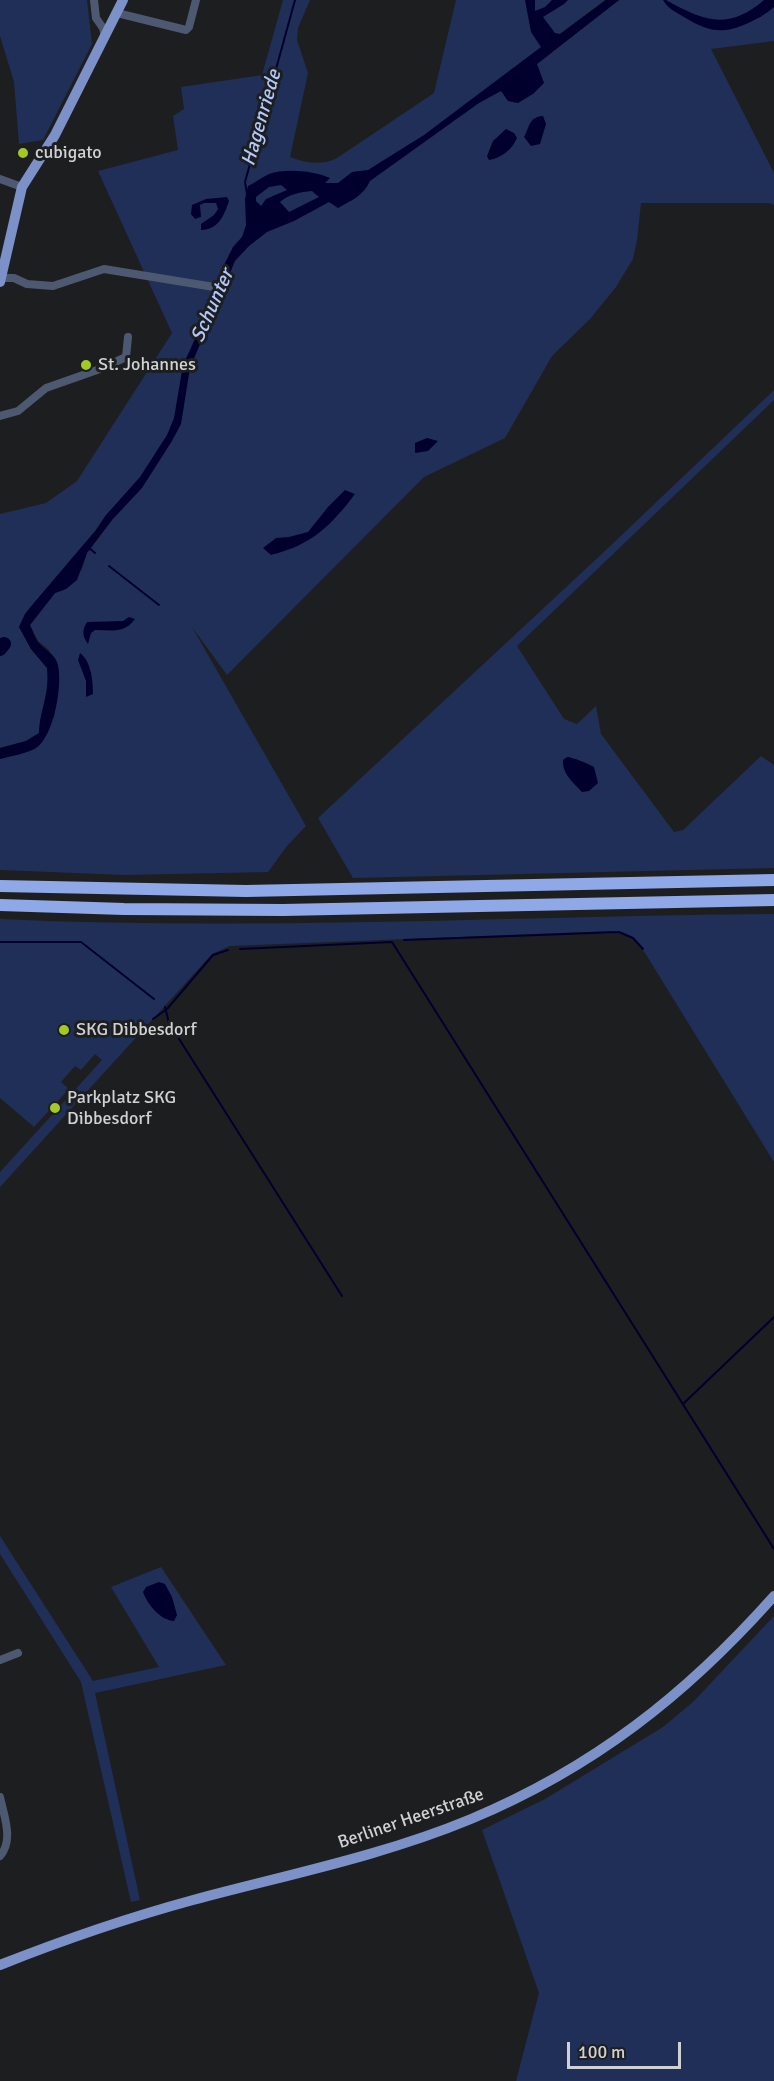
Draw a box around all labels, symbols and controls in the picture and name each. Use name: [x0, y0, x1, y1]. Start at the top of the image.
water label: Hagenriede: [237, 67, 287, 169]
place label: cubigato: [35, 142, 102, 164]
marker: cubigato: [16, 146, 30, 160]
water label: Schunter: [186, 266, 240, 346]
place label: St. Johannes: [98, 354, 196, 376]
marker: St. Johannes: [79, 358, 93, 372]
place label: SKG Dibbesdorf: [76, 1019, 197, 1041]
marker: SKG Dibbesdorf: [57, 1023, 71, 1037]
place label: Parkplatz SKG Dibbesdorf: [67, 1087, 176, 1130]
marker: Parkplatz SKG Dibbesdorf: [48, 1101, 62, 1115]
street label: Berliner Heerstraße: [335, 1784, 487, 1854]
scale bar: [570, 2030, 684, 2068]
text: 100 m: [578, 2041, 625, 2063]

